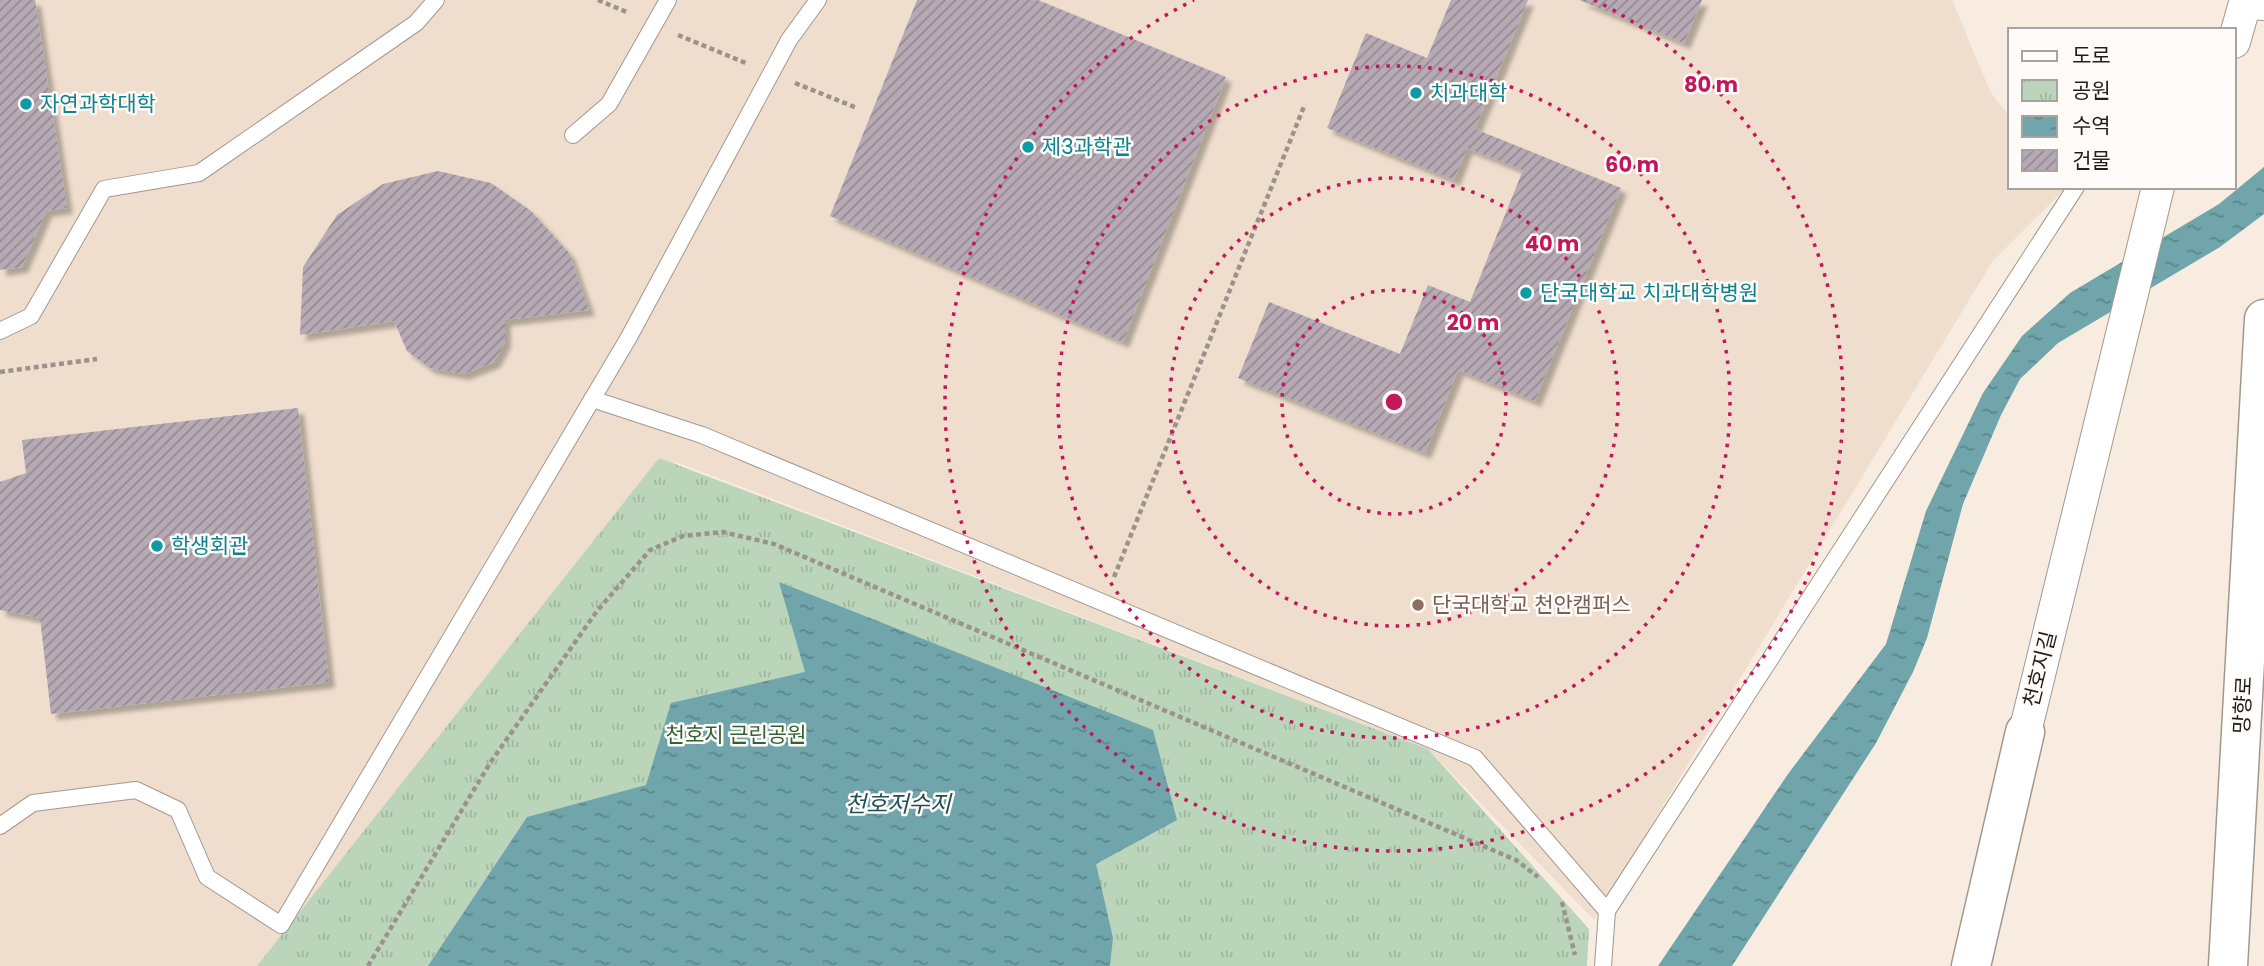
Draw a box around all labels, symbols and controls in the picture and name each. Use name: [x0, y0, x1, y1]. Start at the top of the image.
legend: [2008, 28, 2236, 189]
text: 도로: [2072, 41, 2111, 70]
text: 80 m: [1684, 70, 1738, 99]
text: 공원: [2072, 76, 2111, 105]
place label: 치과대학: [1430, 78, 1507, 107]
marker: 치과대학: [1408, 85, 1424, 101]
place label: 자연과학대학: [40, 89, 156, 118]
marker: 자연과학대학: [18, 96, 34, 112]
text: 수역: [2072, 111, 2111, 140]
place label: 제3과학관: [1042, 132, 1132, 161]
marker: 제3과학관: [1020, 139, 1036, 155]
text: 건물: [2072, 146, 2111, 175]
text: 60 m: [1605, 150, 1659, 179]
text: 40 m: [1525, 229, 1579, 258]
place label: 단국대학교 치과대학병원: [1540, 278, 1758, 307]
marker: 단국대학교 치과대학병원: [1518, 285, 1534, 301]
text: 20 m: [1447, 308, 1499, 337]
centre of rings: [1382, 390, 1406, 414]
place label: 학생회관: [171, 531, 248, 560]
marker: 학생회관: [149, 538, 165, 554]
place label: 단국대학교 천안캠퍼스: [1432, 590, 1631, 619]
marker: 단국대학교 천안캠퍼스: [1410, 597, 1426, 613]
street label: 천호지길: [2016, 628, 2063, 710]
street label: 망향로: [2227, 675, 2258, 735]
park label: 천호지 근린공원: [666, 720, 806, 749]
water label: 천호저수지: [845, 788, 953, 820]

